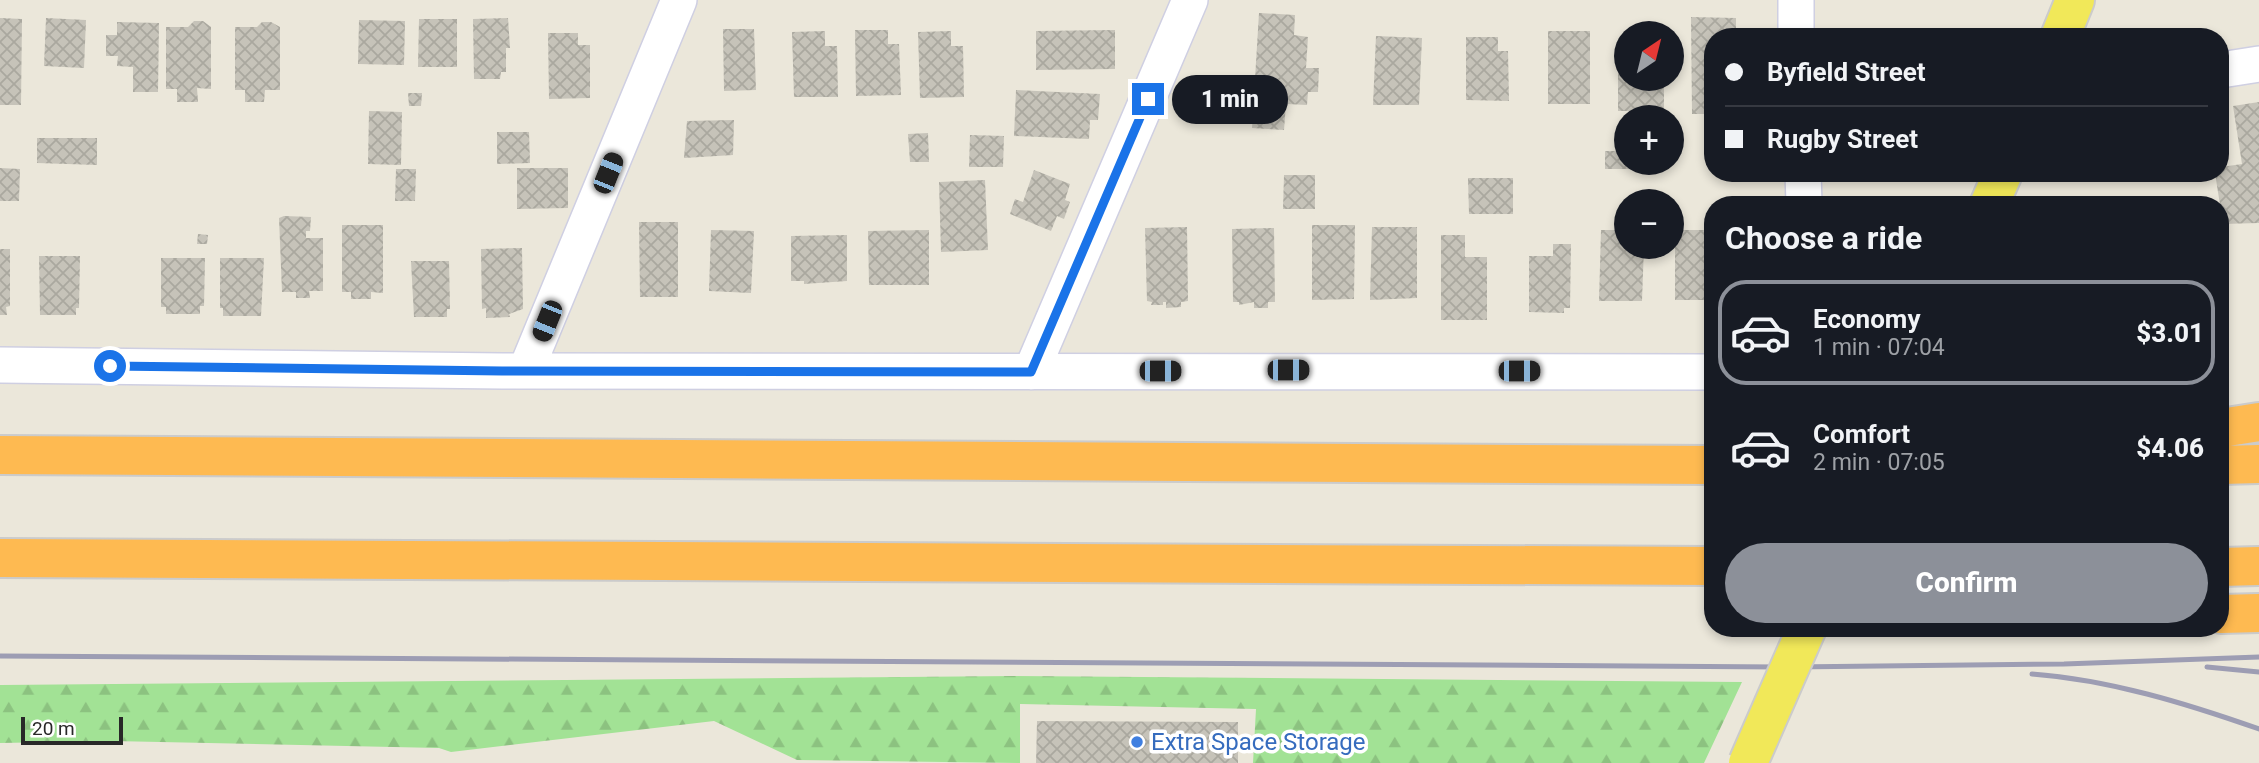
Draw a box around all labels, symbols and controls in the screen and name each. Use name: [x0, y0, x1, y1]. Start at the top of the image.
north arrow: [1614, 21, 1684, 91]
map controls: [1614, 21, 1684, 259]
text: Byfield Street: [1767, 57, 1926, 87]
callout: 1 min: [1172, 74, 1288, 124]
route end: [1132, 83, 1164, 115]
text: 1 min: [1201, 86, 1259, 113]
button: +: [1614, 105, 1684, 175]
text: Rugby Street: [1767, 124, 1918, 154]
car: [591, 150, 626, 196]
button: −: [1614, 189, 1684, 259]
text: Choose a ride: [1725, 219, 1922, 257]
car: [530, 298, 565, 344]
icon: car: [1729, 301, 1792, 364]
text: Economy: [1813, 304, 1920, 334]
text: $3.01: [2136, 318, 2204, 348]
text: 1 min · 07:04: [1813, 334, 1945, 361]
route start: [94, 350, 126, 382]
car: [1268, 360, 1310, 381]
car: [1140, 361, 1182, 382]
car: [1499, 361, 1541, 382]
icon: car: [1729, 416, 1792, 479]
text: Comfort: [1813, 419, 1910, 449]
text: $4.06: [2136, 433, 2204, 463]
text: 2 min · 07:05: [1813, 449, 1945, 476]
button: Confirm: [1725, 543, 2208, 623]
scale bar: [21, 714, 122, 746]
text: 20 m: [32, 717, 75, 740]
place label: Extra Space Storage: [1151, 728, 1366, 756]
marker: Extra Space Storage: [1129, 734, 1145, 750]

